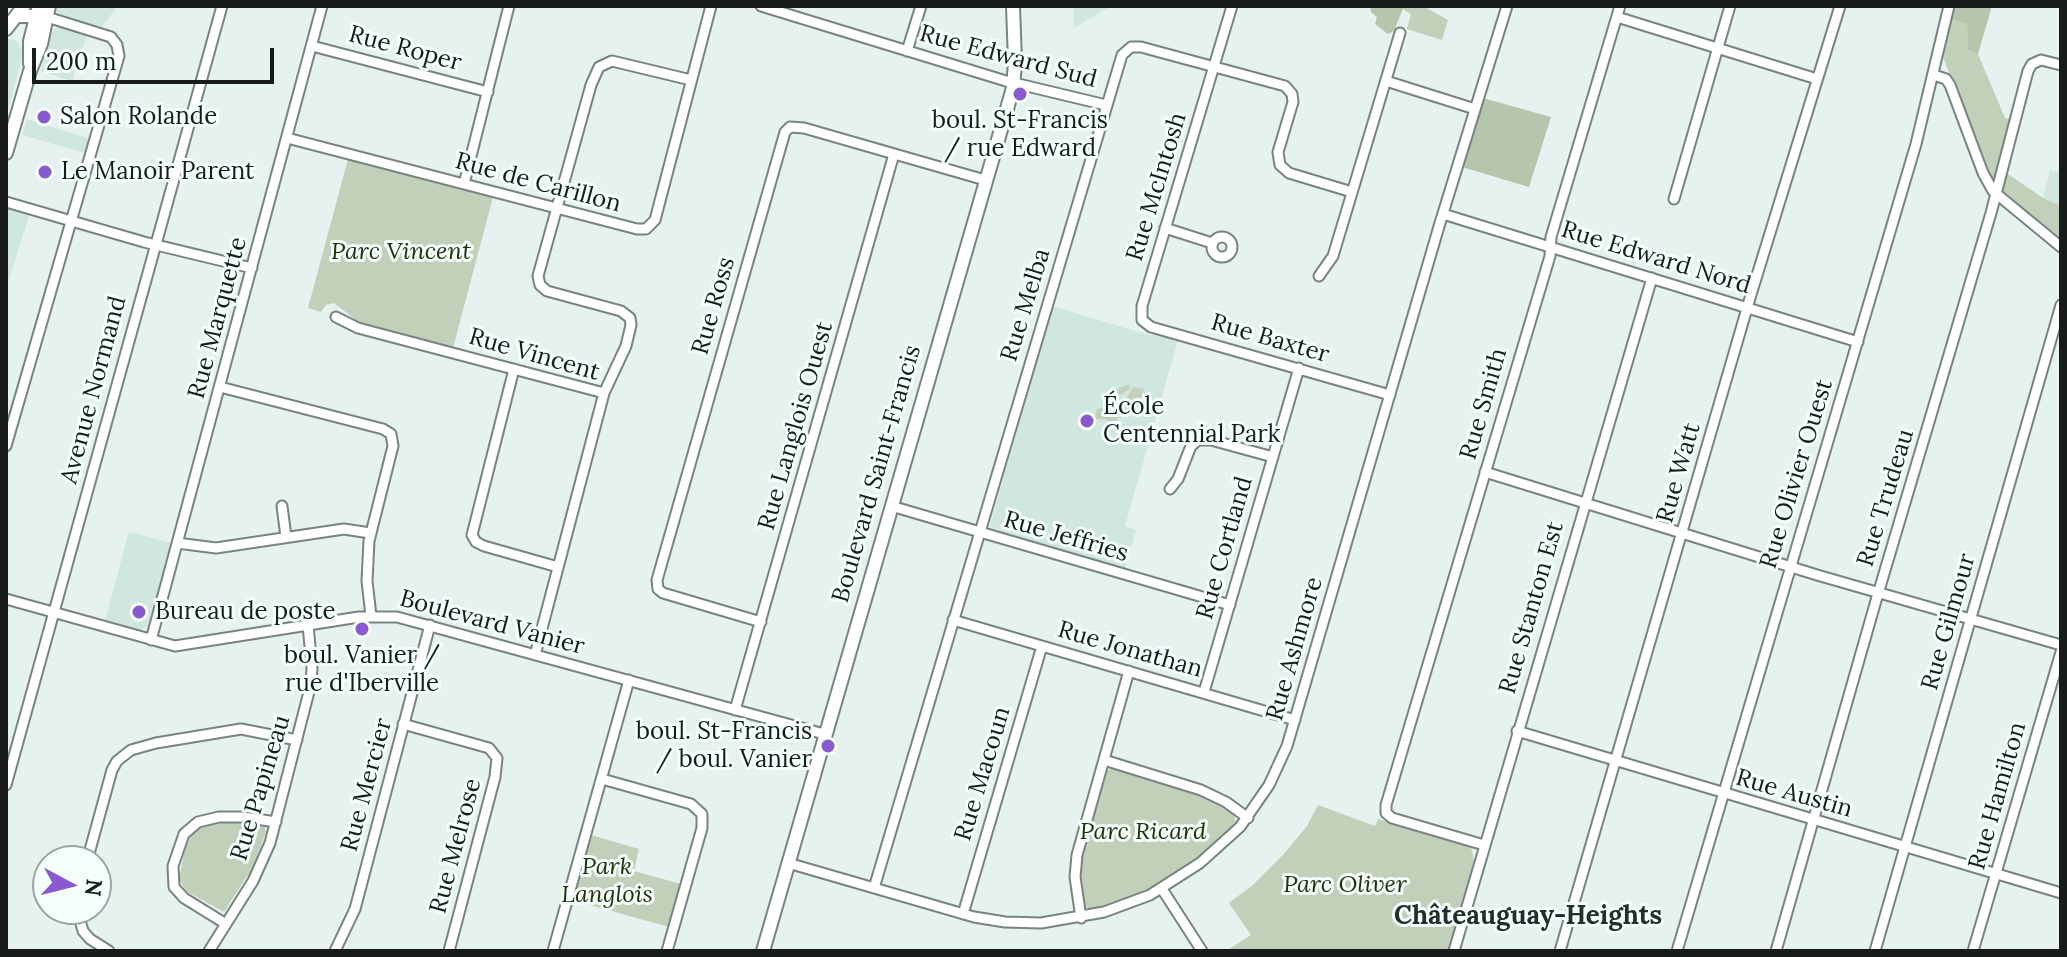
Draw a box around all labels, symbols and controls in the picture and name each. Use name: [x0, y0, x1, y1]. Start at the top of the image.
street label: Rue Roper: [346, 20, 464, 78]
street label: Rue Edward Sud: [916, 20, 1100, 94]
scale bar: [36, 32, 278, 82]
text: 200 m: [46, 46, 116, 77]
marker: boul. St-Francis / rue Edward: [1011, 85, 1029, 103]
place label: Salon Rolande: [60, 103, 217, 131]
place label: boul. St-Francis / rue Edward: [932, 107, 1108, 163]
marker: Salon Rolande: [35, 108, 53, 126]
street label: Rue McIntosh: [1121, 109, 1193, 265]
street label: Rue de Carillon: [452, 147, 624, 219]
place label: Le Manoir Parent: [61, 158, 254, 186]
marker: Le Manoir Parent: [36, 163, 54, 181]
street label: Rue Edward Nord: [1558, 215, 1754, 301]
street label: Rue Marquette: [183, 234, 253, 402]
park label: Parc Vincent: [331, 238, 471, 266]
street label: Rue Melba: [995, 245, 1057, 365]
street label: Rue Ross: [686, 254, 742, 358]
street label: Avenue Normand: [55, 293, 133, 487]
street label: Rue Baxter: [1208, 308, 1332, 370]
street label: Rue Langlois Ouest: [752, 318, 840, 534]
street label: Rue Vincent: [465, 323, 603, 387]
street label: Boulevard Saint-Francis: [826, 342, 928, 606]
street label: Rue Smith: [1454, 345, 1514, 463]
street label: Rue Olivier Ouest: [1755, 376, 1839, 572]
place label: École Centennial Park: [1103, 393, 1280, 449]
marker: École Centennial Park: [1078, 412, 1096, 430]
street label: Rue Watt: [1651, 420, 1707, 526]
street label: Rue Trudeau: [1851, 426, 1921, 570]
street label: Rue Cortland: [1191, 473, 1259, 623]
street label: Rue Jeffries: [1000, 506, 1132, 568]
street label: Rue Stanton Est: [1494, 519, 1570, 697]
street label: Rue Gilmour: [1916, 551, 1982, 693]
street label: Rue Ashmore: [1261, 574, 1329, 724]
street label: Boulevard Vanier: [396, 584, 588, 662]
place label: Bureau de poste: [155, 598, 336, 626]
marker: Bureau de poste: [130, 603, 148, 621]
street label: Rue Jonathan: [1054, 616, 1206, 684]
marker: boul. Vanier / rue d'Iberville: [353, 620, 371, 638]
place label: boul. Vanier / rue d'Iberville: [284, 642, 440, 698]
street label: Rue Macoun: [949, 703, 1017, 845]
street label: Rue Papineau: [225, 712, 297, 864]
street label: Rue Mercier: [335, 715, 399, 855]
place label: boul. St-Francis / boul. Vanier: [636, 718, 812, 774]
street label: Rue Hamilton: [1963, 719, 2033, 873]
marker: boul. St-Francis / boul. Vanier: [819, 737, 837, 755]
street label: Rue Austin: [1732, 764, 1856, 824]
street label: Rue Melrose: [424, 775, 488, 917]
park label: Parc Ricard: [1080, 818, 1206, 846]
north arrow: [32, 845, 112, 925]
park label: Park Langlois: [561, 853, 653, 909]
park label: Parc Oliver: [1283, 871, 1407, 899]
text: N: [79, 878, 109, 898]
district label: Châteauguay-Heights: [1394, 901, 1662, 933]

